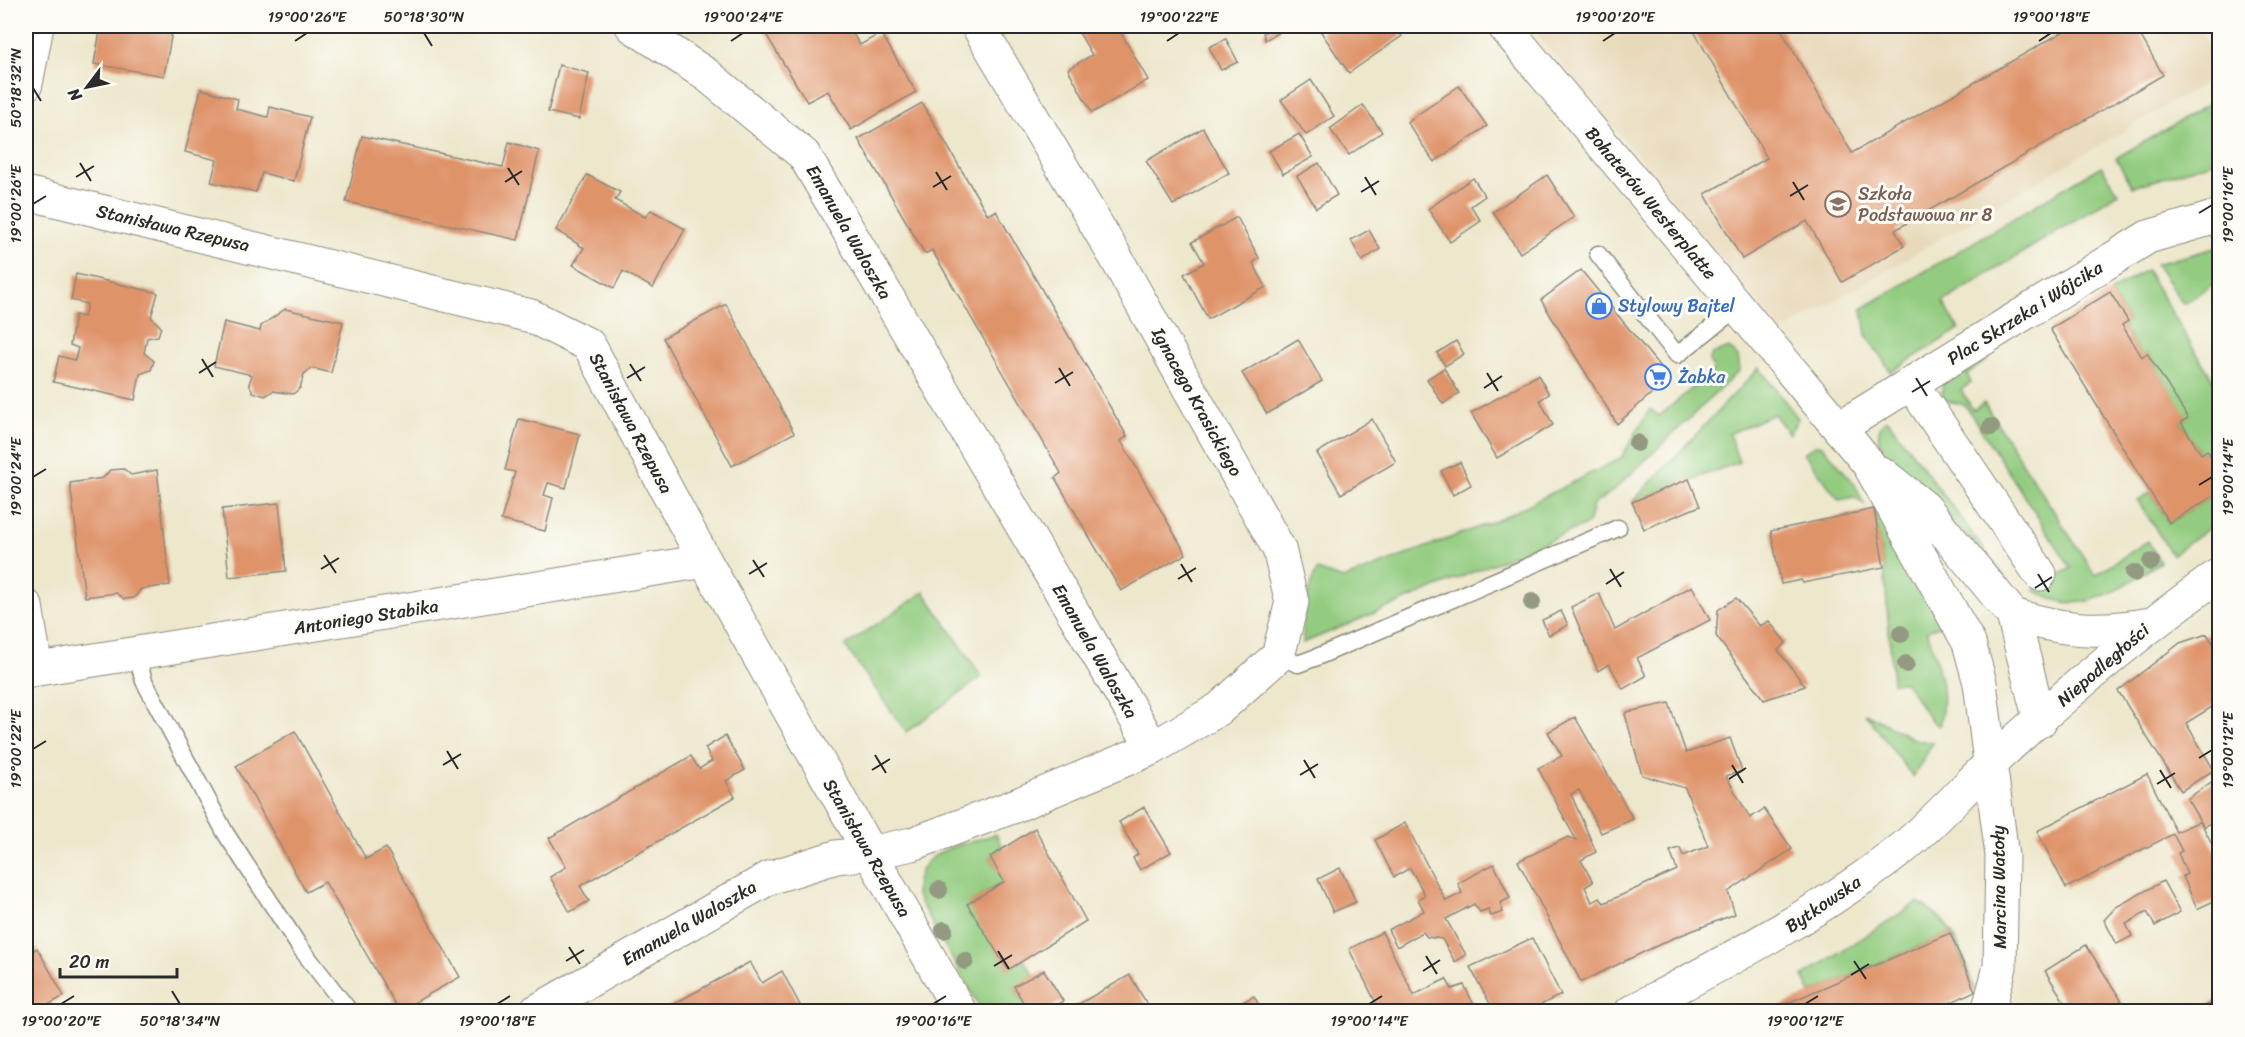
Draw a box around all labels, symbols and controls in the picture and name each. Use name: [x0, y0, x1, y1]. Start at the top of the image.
text: 19°00'26"E: [268, 4, 348, 30]
text: 50°18'30"N: [384, 4, 465, 30]
text: 19°00'24"E: [703, 4, 784, 30]
text: 19°00'22"E: [1140, 4, 1220, 30]
text: 19°00'20"E: [1575, 4, 1656, 30]
text: 19°00'18"E: [2013, 4, 2091, 30]
text: 50°18'32"N: [3, 48, 29, 128]
north arrow: [57, 57, 117, 117]
text: N: [59, 82, 90, 108]
street label: Bohaterów Westerplatte: [1577, 119, 1725, 287]
street label: Emanuela Waloszka: [797, 158, 901, 306]
text: 19°00'26"E: [3, 163, 29, 243]
text: 19°00'16"E: [2215, 165, 2241, 243]
place label: Szkoła Podstawowa nr 8: [1858, 178, 1992, 231]
school or university icon: Szkoła Podstawowa nr 8: [1823, 189, 1853, 219]
street label: Stanisława Rzepusa: [93, 195, 253, 261]
street label: Plac Skrzeka i Wójcika: [1941, 251, 2110, 374]
place label: Stylowy Bajtel: [1618, 290, 1735, 322]
shop icon: Stylowy Bajtel: [1584, 291, 1614, 321]
street label: Ignacego Krasickiego: [1142, 321, 1251, 483]
street label: Stanisława Rzepusa: [580, 346, 682, 500]
place label: Żabka: [1678, 361, 1726, 393]
supermarket icon: Żabka: [1643, 362, 1673, 392]
text: 19°00'24"E: [3, 436, 29, 517]
text: 19°00'14"E: [2215, 437, 2241, 515]
street label: Emanuela Waloszka: [1043, 577, 1147, 725]
street label: Antoniego Stabika: [290, 590, 441, 644]
street label: Niepodległości: [2049, 614, 2158, 715]
text: 19°00'22"E: [3, 708, 29, 788]
text: 19°00'12"E: [2215, 710, 2241, 788]
street label: Stanisława Rzepusa: [814, 772, 920, 924]
street label: Marcina Watoły: [1982, 824, 2016, 949]
street label: Bytkowska: [1778, 866, 1869, 941]
street label: Emanuela Waloszka: [615, 871, 763, 975]
scale bar: [60, 941, 177, 979]
text: 20 m: [69, 946, 109, 978]
text: 19°00'20"E: [21, 1008, 102, 1034]
text: 50°18'34"N: [140, 1008, 221, 1034]
text: 19°00'18"E: [459, 1008, 537, 1034]
text: 19°00'16"E: [895, 1008, 973, 1034]
text: 19°00'14"E: [1331, 1008, 1409, 1034]
text: 19°00'12"E: [1767, 1008, 1845, 1034]

